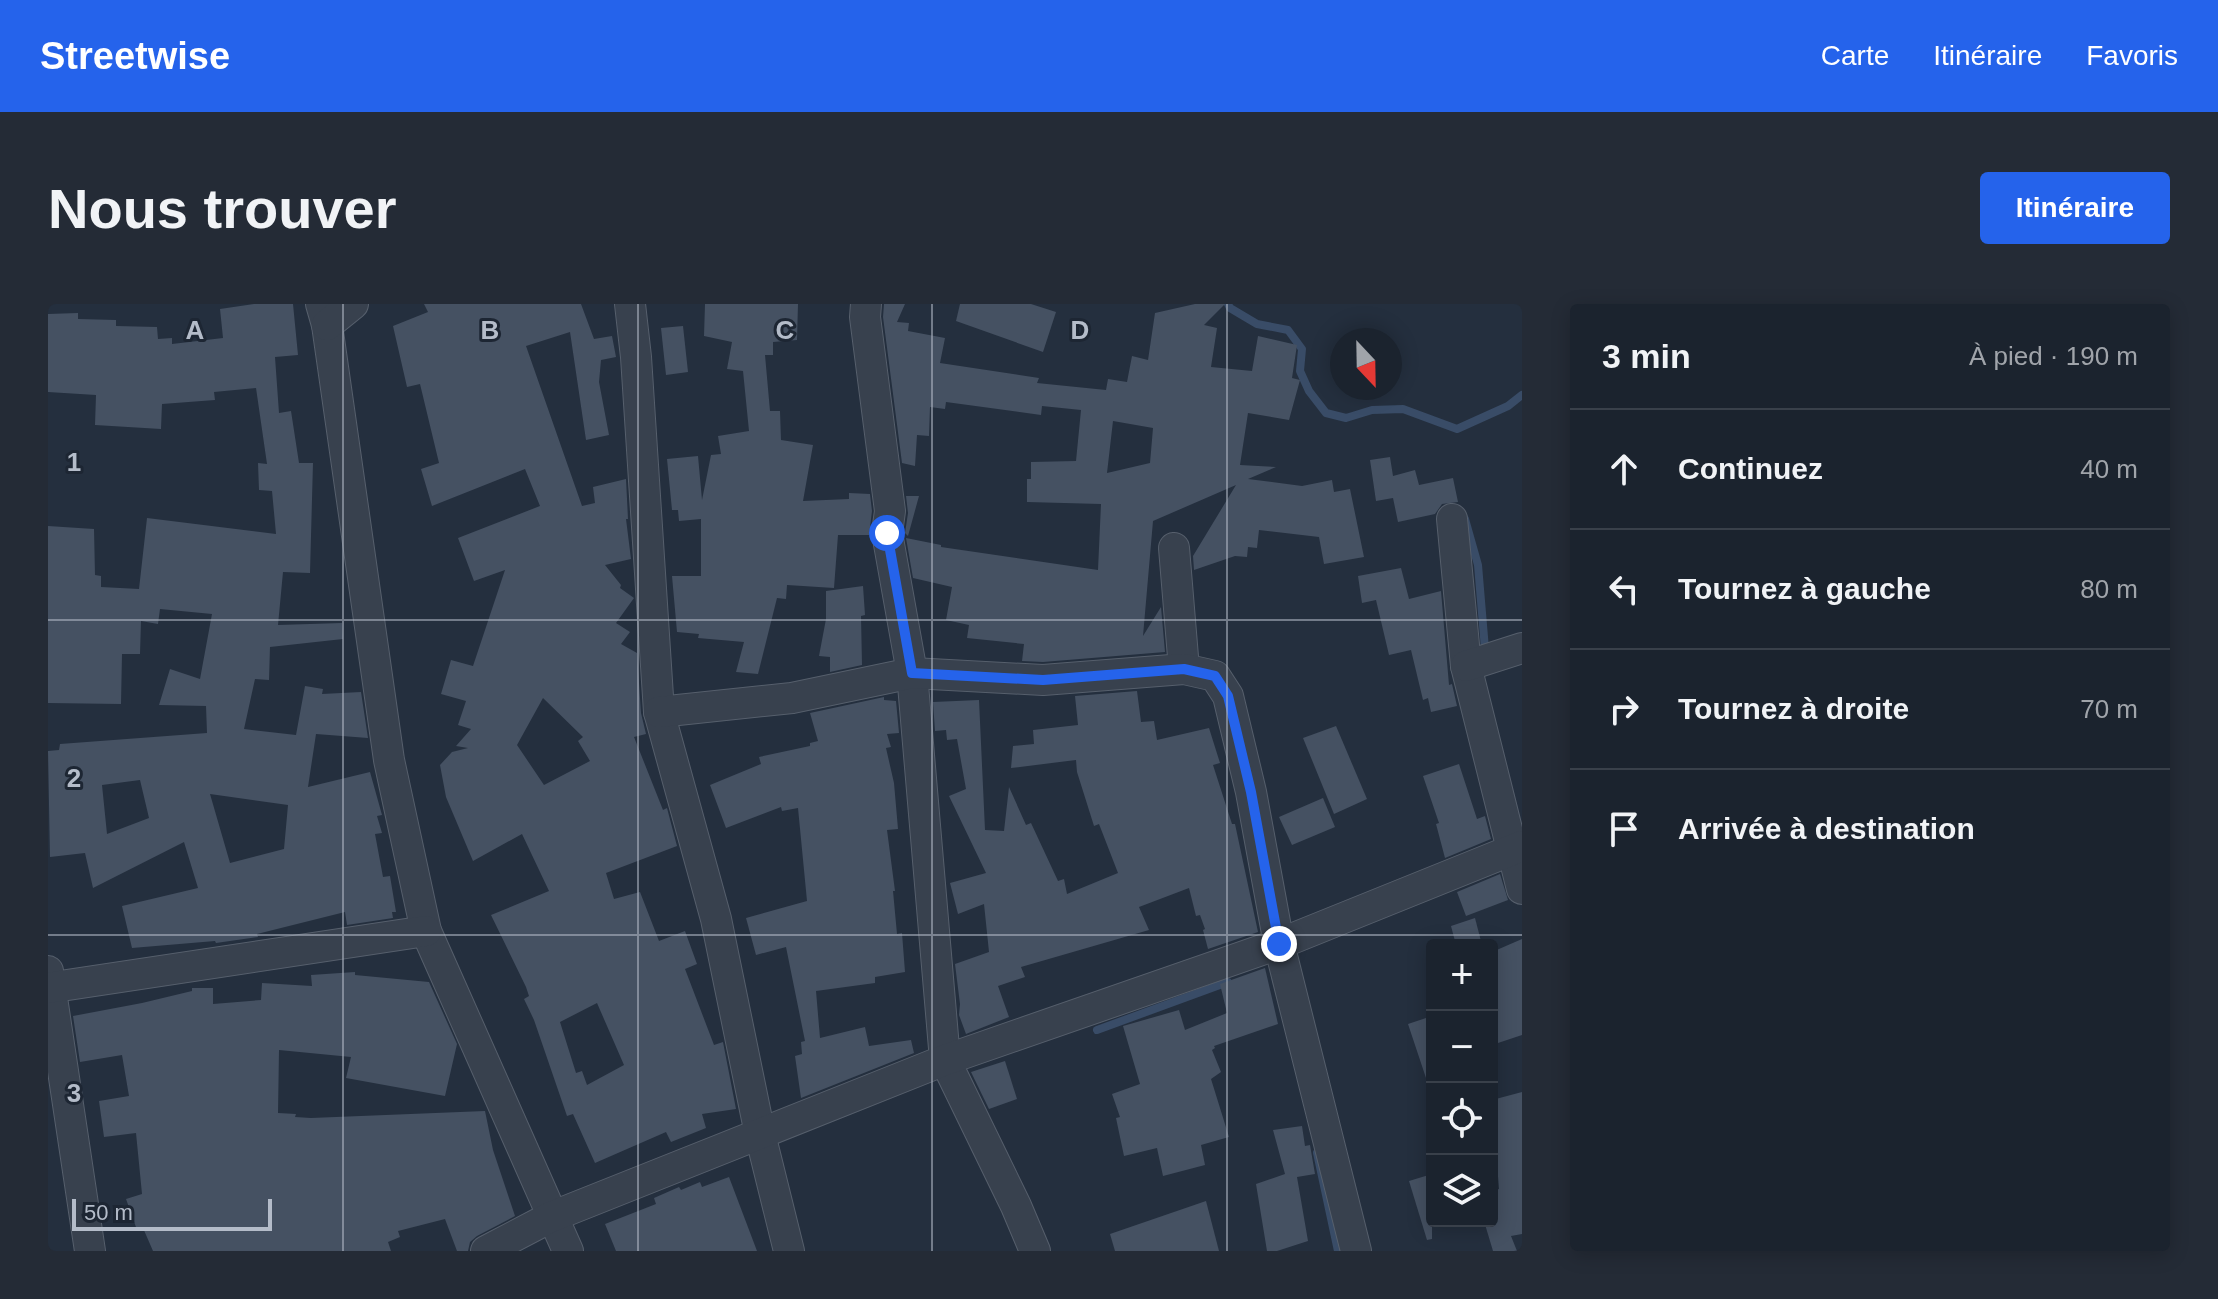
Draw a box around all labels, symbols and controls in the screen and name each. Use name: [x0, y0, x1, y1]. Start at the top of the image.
text: Streetwise: [40, 35, 230, 77]
text: Carte: [1821, 40, 1889, 71]
text: Itinéraire: [1933, 40, 2042, 71]
text: Favoris: [2086, 40, 2178, 71]
button: Itinéraire: [1980, 172, 2170, 244]
text: Nous trouver: [48, 177, 397, 240]
text: A: [186, 315, 205, 345]
text: B: [481, 315, 499, 345]
text: C: [776, 315, 795, 345]
text: D: [1071, 315, 1089, 345]
north arrow: [1330, 328, 1402, 400]
text: 3 min: [1602, 337, 1691, 375]
text: À pied · 190 m: [1969, 341, 2138, 371]
text: 1: [67, 447, 81, 477]
icon: ahead: [1602, 447, 1646, 491]
text: Continuez: [1678, 452, 1823, 485]
text: 40 m: [2080, 454, 2138, 484]
route start: [869, 515, 905, 551]
icon: left: [1602, 567, 1646, 611]
text: Tournez à gauche: [1678, 572, 1931, 605]
text: 80 m: [2080, 574, 2138, 604]
icon: right: [1602, 687, 1646, 731]
text: Tournez à droite: [1678, 692, 1909, 725]
text: 70 m: [2080, 694, 2138, 724]
text: 2: [67, 763, 81, 793]
icon: arrive: [1602, 807, 1646, 851]
text: Arrivée à destination: [1678, 812, 1975, 845]
route end: [1261, 926, 1297, 962]
map controls: [1426, 939, 1498, 1227]
button: +: [1426, 939, 1498, 1011]
button: −: [1426, 1011, 1498, 1083]
text: 3: [67, 1078, 81, 1108]
button: locate: [1426, 1083, 1498, 1155]
button: layers: [1426, 1155, 1498, 1227]
scale bar: [72, 1195, 272, 1231]
text: 50 m: [84, 1200, 133, 1225]

